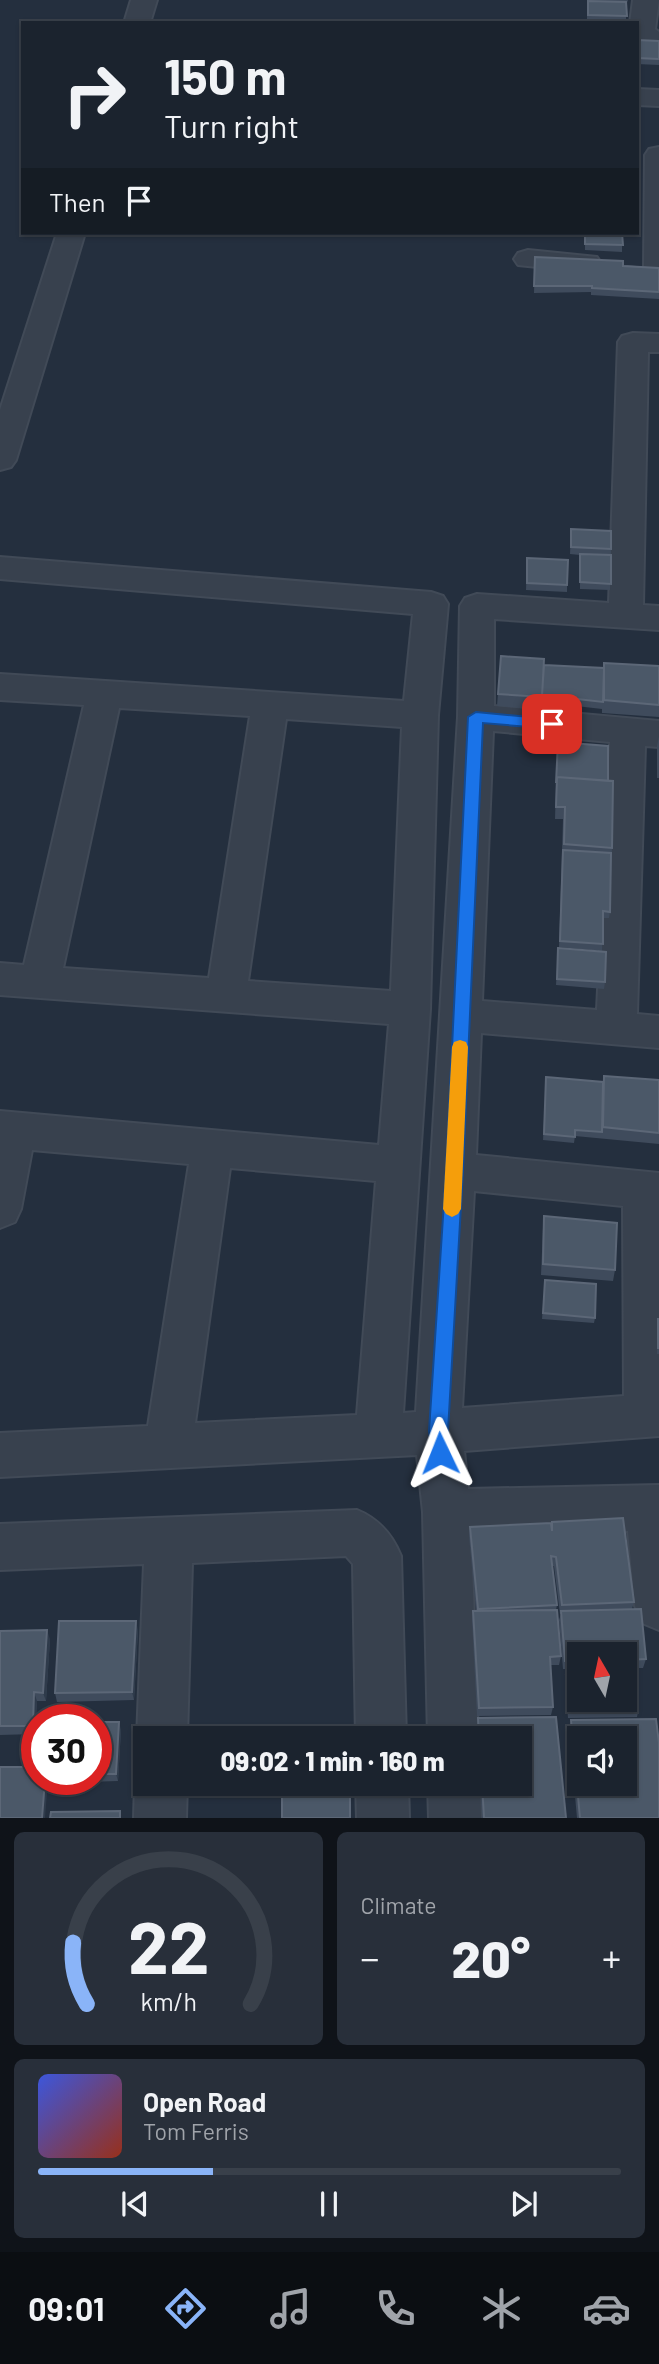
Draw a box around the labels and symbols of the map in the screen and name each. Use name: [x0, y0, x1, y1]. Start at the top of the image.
pin: [522, 694, 582, 754]
position arrow: [403, 1416, 477, 1490]
north arrow: [567, 1642, 637, 1712]
speed limit sign: 30: [21, 1704, 112, 1795]

